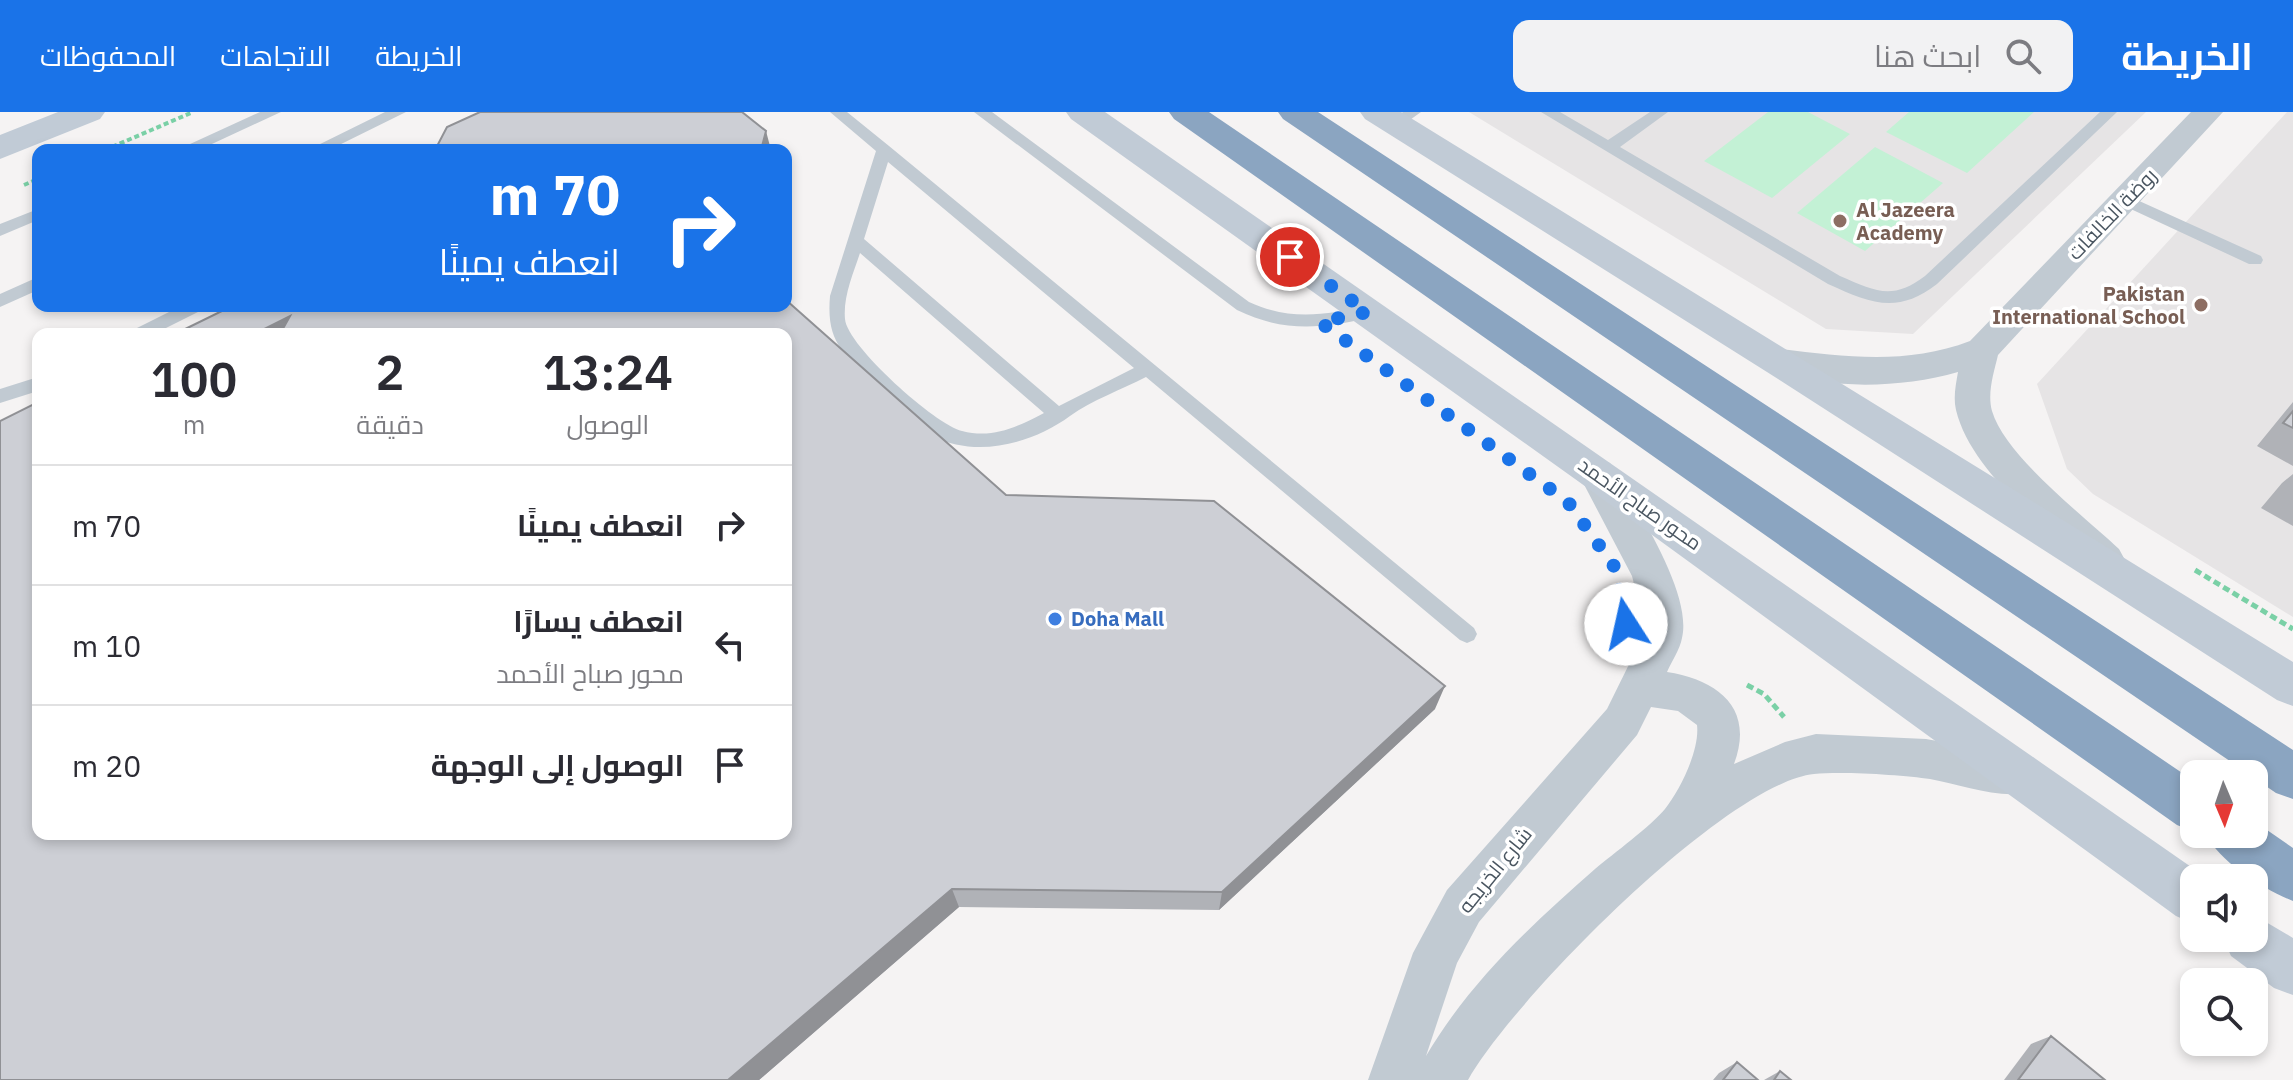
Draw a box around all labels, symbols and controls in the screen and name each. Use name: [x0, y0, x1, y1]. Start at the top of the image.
search box: [1513, 20, 2073, 92]
text: الخريطة: [2121, 31, 2253, 80]
icon: search: [2001, 34, 2045, 78]
text: ابحث هنا: [1874, 36, 1981, 75]
text: المحفوظات: [40, 37, 176, 74]
text: الاتجاهات: [220, 37, 331, 74]
text: الخريطة: [375, 37, 463, 74]
text: 70 m: [490, 158, 620, 230]
street label: روضة الخالفات: [2061, 162, 2162, 265]
icon: right: [648, 176, 752, 280]
place label: Al Jazeera Academy: [1856, 196, 1955, 246]
marker: Al Jazeera Academy: [1831, 212, 1849, 230]
pin: [1256, 223, 1324, 291]
icon: arrive: [1268, 235, 1312, 279]
text: انعطف يمينًا: [439, 238, 620, 285]
place label: Pakistan International School: [1992, 280, 2185, 330]
marker: Pakistan International School: [2192, 296, 2210, 314]
text: 2: [376, 341, 404, 403]
text: 13:24: [543, 341, 673, 403]
text: 100: [151, 348, 237, 410]
text: m: [183, 407, 205, 441]
text: دقيقة: [356, 407, 424, 441]
text: الوصول: [566, 407, 649, 441]
street label: محور صباح الأحمد: [1573, 451, 1707, 557]
icon: right: [708, 503, 752, 547]
text: انعطف يمينًا: [517, 505, 684, 544]
text: 70 m: [72, 506, 141, 545]
position arrow: [1584, 582, 1668, 666]
text: انعطف يسارًا: [513, 601, 684, 640]
place label: Doha Mall: [1071, 605, 1164, 632]
marker: Doha Mall: [1046, 610, 1064, 628]
icon: left: [708, 623, 752, 667]
text: 10 m: [72, 626, 141, 665]
text: محور صباح الأحمد: [496, 656, 684, 690]
icon: arrive: [708, 743, 752, 787]
text: الوصول إلى الوجهة: [431, 745, 684, 784]
text: 20 m: [72, 746, 141, 785]
north arrow: [2180, 760, 2268, 848]
map controls: [2180, 760, 2268, 1056]
street label: شارع الخريجه: [1452, 821, 1538, 919]
button: sound: [2180, 864, 2268, 952]
button: search: [2180, 968, 2268, 1056]

